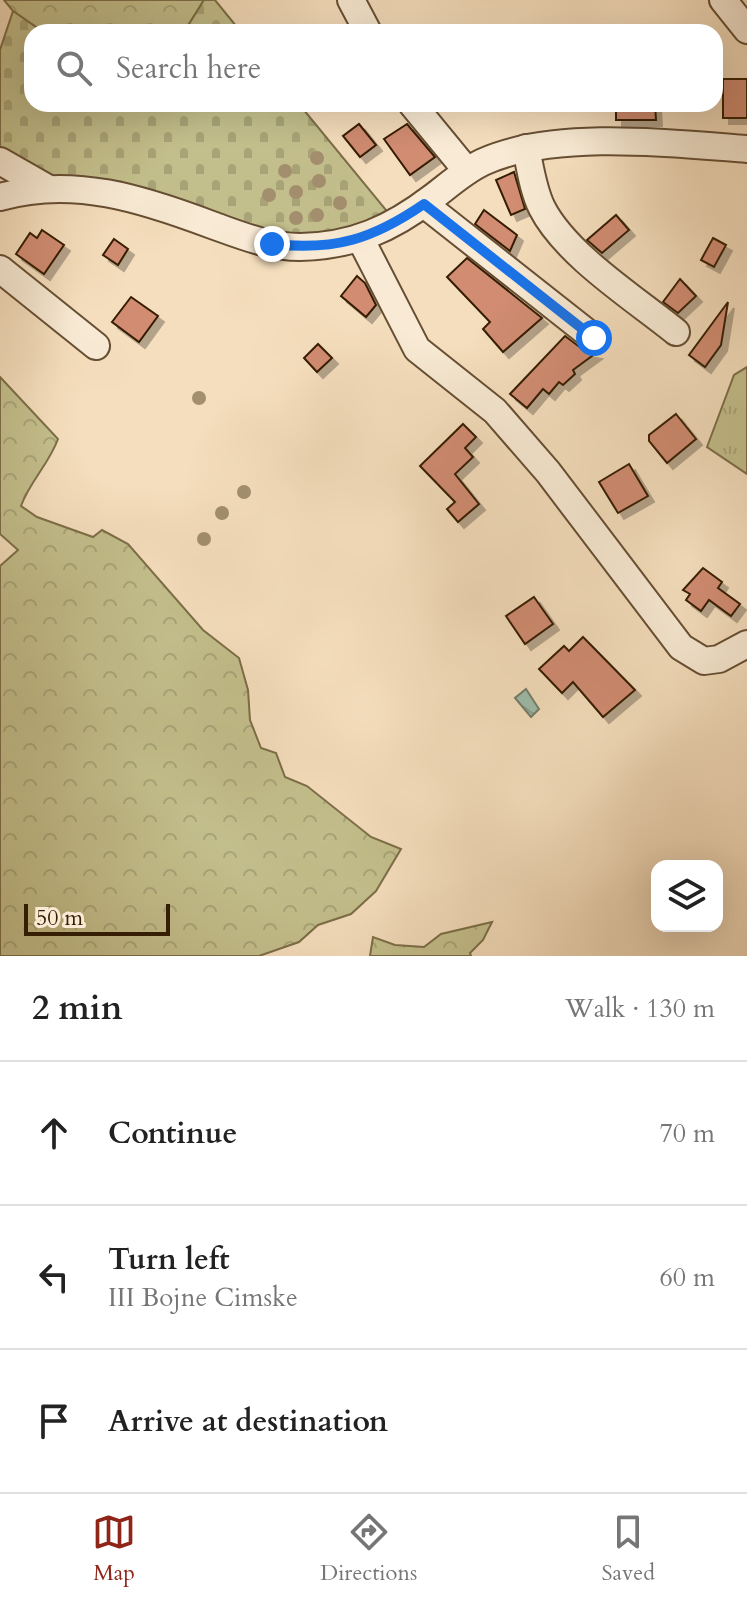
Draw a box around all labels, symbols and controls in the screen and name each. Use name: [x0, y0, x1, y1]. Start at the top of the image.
search box: [24, 24, 723, 112]
icon: search: [52, 46, 96, 90]
text: Search here: [116, 48, 261, 89]
route end: [254, 226, 290, 262]
route start: [576, 320, 612, 356]
map controls: [651, 860, 723, 932]
button: layers: [651, 860, 723, 932]
scale bar: [24, 900, 170, 936]
text: 50 m: [36, 903, 83, 933]
text: 2 min: [32, 985, 123, 1031]
text: Walk · 130 m: [565, 991, 715, 1026]
icon: ahead: [32, 1111, 76, 1155]
text: Continue: [108, 1113, 237, 1154]
text: 70 m: [659, 1116, 715, 1151]
text: Turn left: [108, 1239, 230, 1280]
icon: left: [32, 1255, 76, 1299]
text: 60 m: [659, 1260, 715, 1295]
text: III Bojne Cimske: [108, 1280, 298, 1315]
icon: arrive: [32, 1399, 76, 1443]
text: Arrive at destination: [108, 1401, 388, 1442]
tab: Map: [92, 1510, 136, 1588]
tab: Directions: [320, 1510, 417, 1588]
tab: Saved: [602, 1510, 655, 1588]

